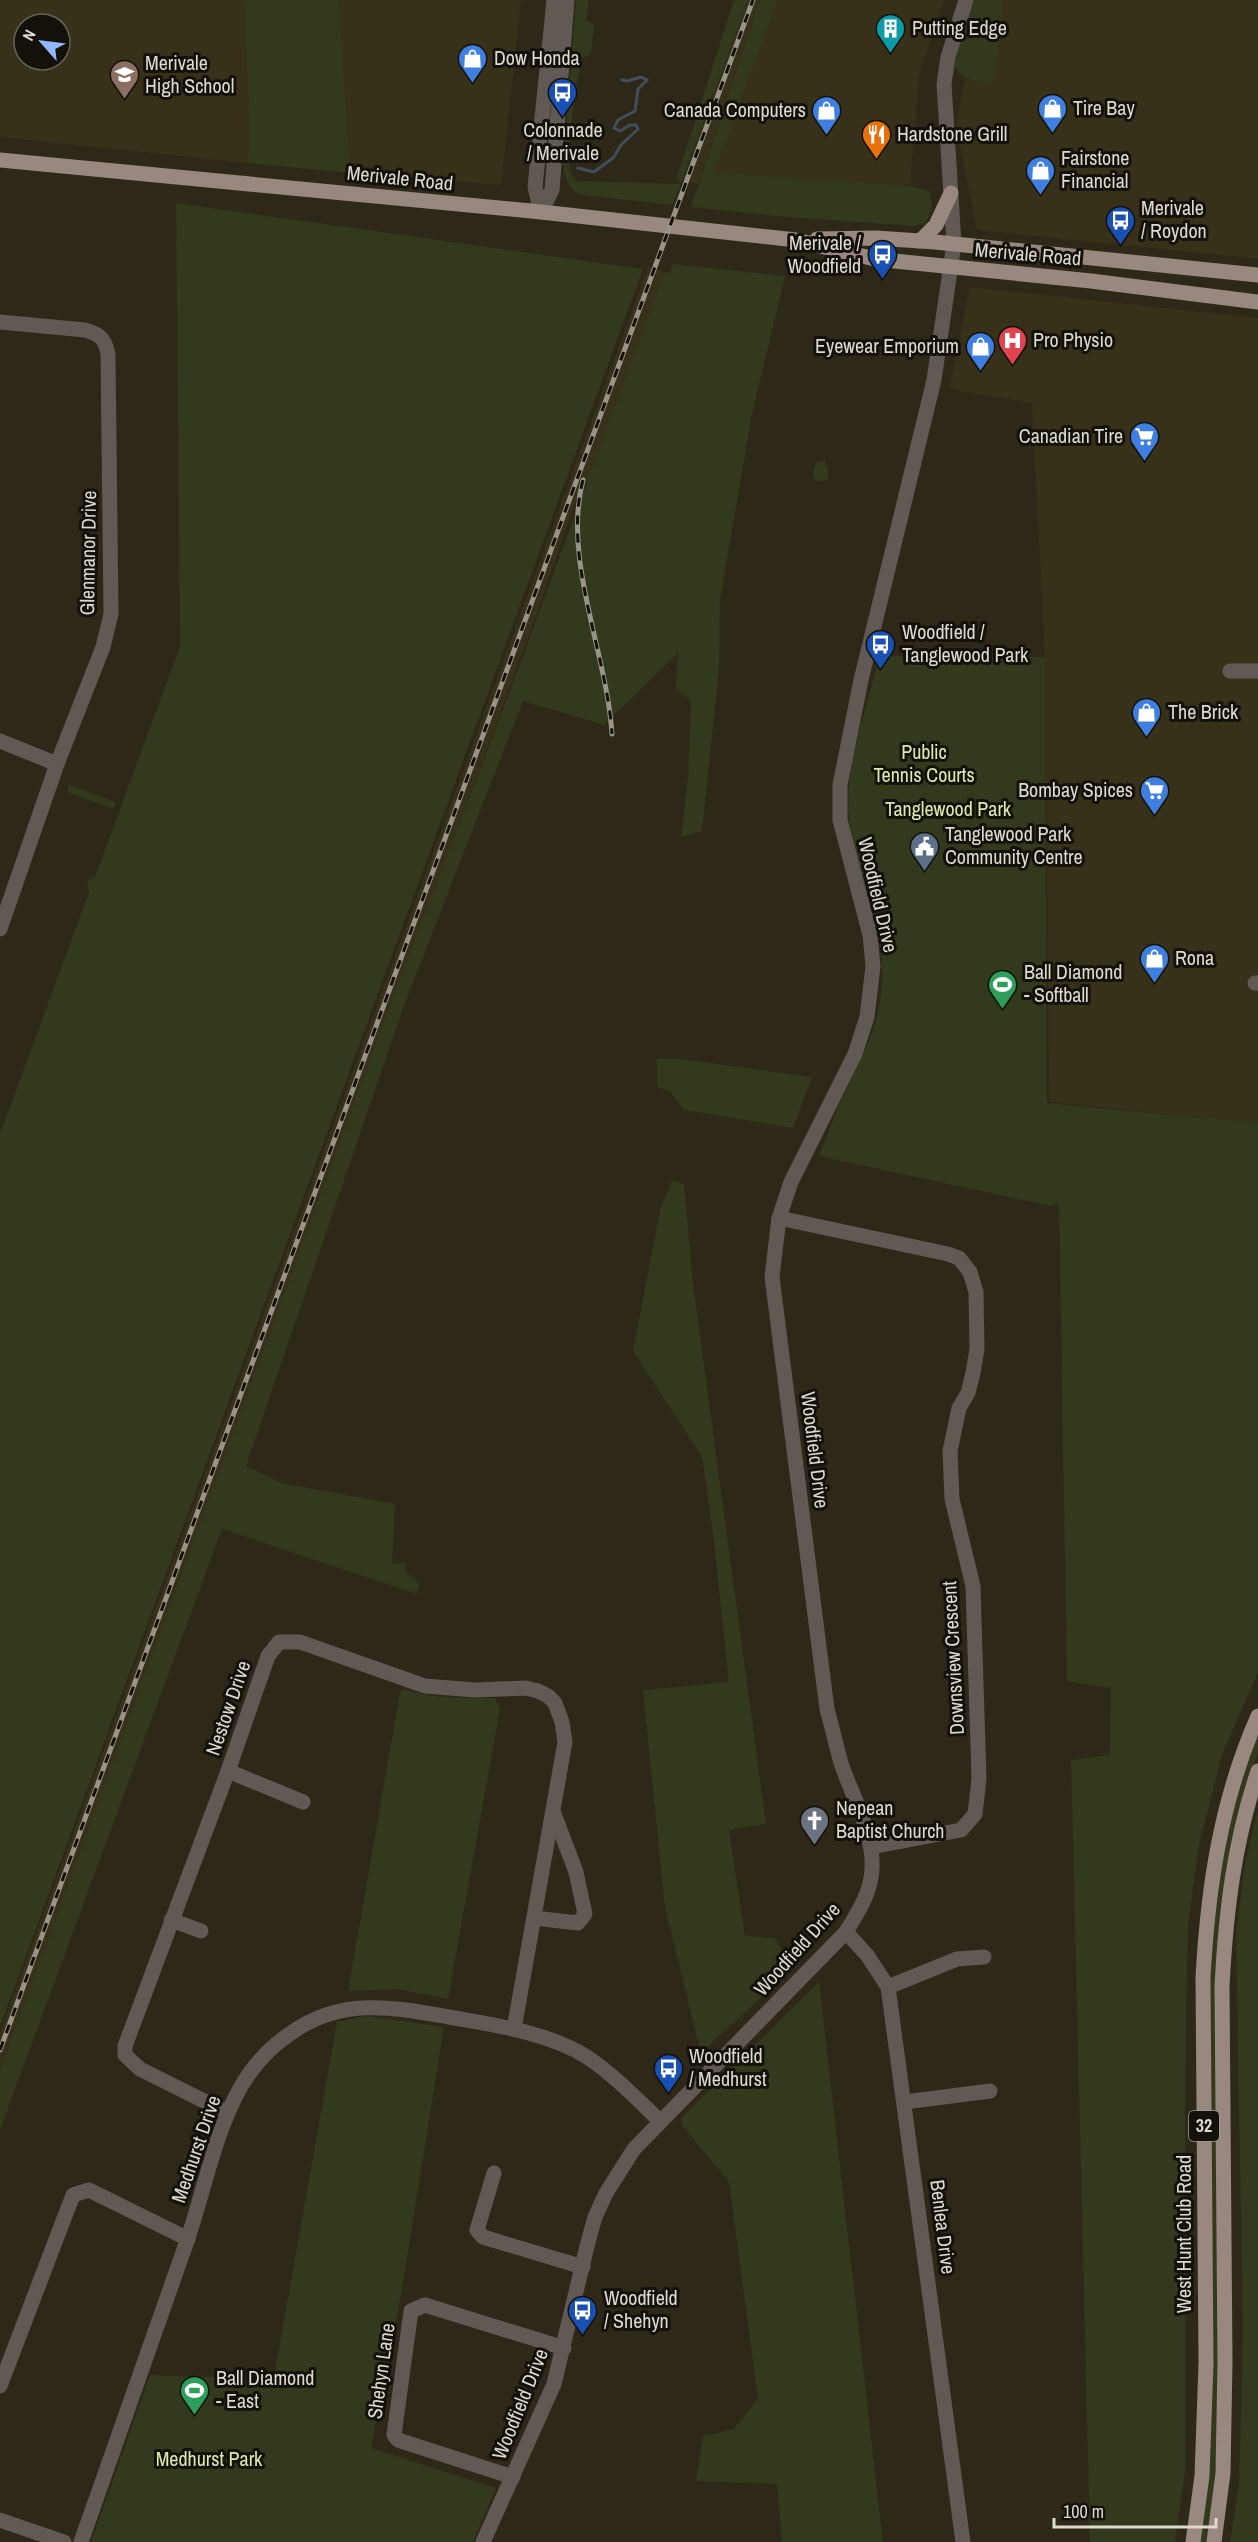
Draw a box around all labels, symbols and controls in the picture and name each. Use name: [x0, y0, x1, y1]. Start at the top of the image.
north arrow: [12, 12, 72, 72]
building icon: Putting Edge: [875, 12, 907, 54]
place label: Putting Edge: [912, 14, 1007, 41]
text: N: [17, 26, 41, 44]
shop icon: Dow Honda: [457, 42, 489, 84]
place label: Dow Honda: [494, 44, 580, 71]
place label: Merivale High School: [145, 49, 234, 99]
school or university icon: Merivale High School: [108, 58, 140, 100]
bus stop icon: Colonnade / Merivale: [547, 76, 579, 118]
shop icon: Tire Bay: [1036, 92, 1068, 134]
shop icon: Canada Computers: [811, 94, 843, 136]
place label: Tire Bay: [1073, 94, 1135, 121]
place label: Canada Computers: [664, 96, 806, 123]
place label: Colonnade / Merivale: [523, 116, 603, 166]
restaurant icon: Hardstone Grill: [860, 118, 892, 160]
place label: Hardstone Grill: [897, 120, 1007, 147]
place label: Fairstone Financial: [1061, 144, 1129, 194]
shop icon: Fairstone Financial: [1024, 154, 1056, 196]
street label: Merivale Road: [346, 159, 454, 197]
place label: Merivale / Roydon: [1141, 194, 1207, 244]
bus stop icon: Merivale / Roydon: [1104, 204, 1136, 246]
place label: Merivale / Woodfield: [787, 229, 861, 279]
street label: Merivale Road: [974, 235, 1082, 272]
bus stop icon: Merivale / Woodfield: [866, 238, 898, 280]
hospital icon: Pro Physio: [996, 324, 1028, 366]
place label: Pro Physio: [1033, 326, 1113, 353]
shop icon: Eyewear Emporium: [964, 330, 996, 372]
place label: Eyewear Emporium: [815, 332, 959, 359]
supermarket icon: Canadian Tire: [1128, 420, 1160, 462]
place label: Canadian Tire: [1019, 422, 1123, 449]
street label: Glenmanor Drive: [73, 490, 102, 616]
place label: Woodfield / Tanglewood Park: [902, 618, 1029, 668]
bus stop icon: Woodfield / Tanglewood Park: [865, 628, 897, 670]
shop icon: The Brick: [1131, 696, 1163, 738]
place label: The Brick: [1168, 698, 1239, 725]
park label: Public Tennis Courts: [873, 738, 975, 788]
supermarket icon: Bombay Spices: [1138, 774, 1170, 816]
place label: Bombay Spices: [1018, 776, 1133, 803]
park label: Tanglewood Park: [885, 795, 1012, 822]
place label: Tanglewood Park Community Centre: [945, 820, 1083, 870]
public building icon: Tanglewood Park Community Centre: [908, 830, 940, 872]
street label: Woodfield Drive: [852, 835, 905, 955]
shop icon: Rona: [1138, 942, 1170, 984]
place label: Rona: [1175, 944, 1214, 971]
place label: Ball Diamond - Softball: [1024, 958, 1122, 1008]
sports icon: Ball Diamond - Softball: [987, 968, 1019, 1010]
street label: Woodfield Drive: [795, 1390, 836, 1510]
street label: Downsview Crescent: [935, 1580, 970, 1736]
street label: Nestow Drive: [199, 1657, 256, 1759]
place label: Nepean Baptist Church: [836, 1794, 944, 1844]
church icon: Nepean Baptist Church: [799, 1804, 831, 1846]
street label: Woodfield Drive: [747, 1896, 846, 2001]
place label: Woodfield / Medhurst: [689, 2042, 767, 2092]
bus stop icon: Woodfield / Medhurst: [652, 2052, 684, 2094]
street label: Medhurst Drive: [165, 2091, 227, 2206]
road number: 32: [1189, 2111, 1219, 2141]
street label: West Hunt Club Road: [1170, 2155, 1197, 2313]
street label: Benlea Drive: [924, 2178, 963, 2276]
place label: Woodfield / Shehyn: [604, 2284, 678, 2334]
bus stop icon: Woodfield / Shehyn: [567, 2294, 599, 2336]
street label: Shehyn Lane: [360, 2321, 401, 2421]
street label: Woodfield Drive: [485, 2344, 554, 2463]
place label: Ball Diamond - East: [216, 2364, 314, 2414]
sports icon: Ball Diamond - East: [179, 2374, 211, 2416]
park label: Medhurst Park: [156, 2445, 263, 2472]
scale bar: [1054, 2491, 1216, 2529]
text: 100 m: [1063, 2499, 1104, 2524]

